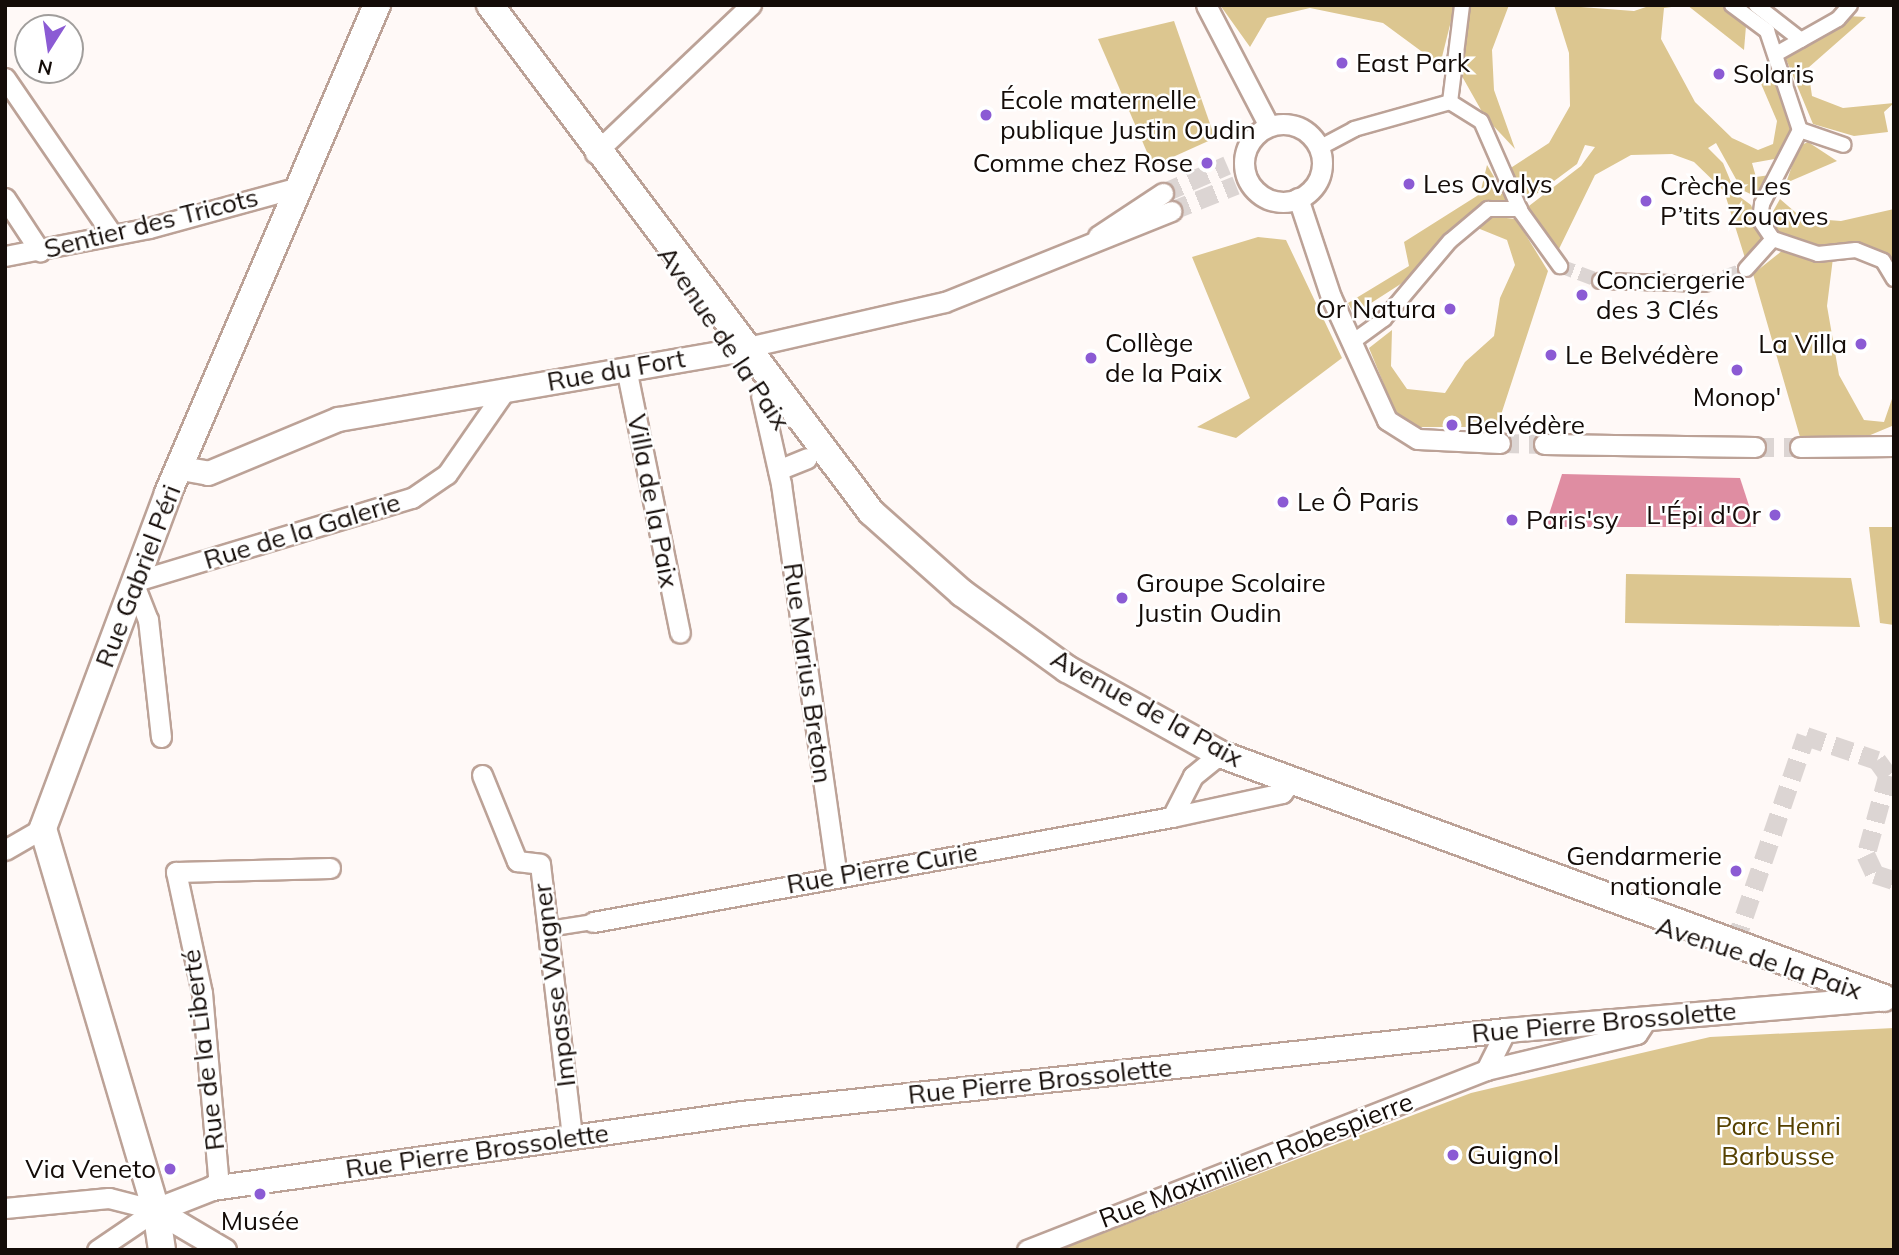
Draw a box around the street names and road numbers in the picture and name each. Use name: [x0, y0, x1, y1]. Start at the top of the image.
street label: Sentier des Tricots: [41, 181, 261, 265]
street label: Avenue de la Paix: [651, 240, 797, 436]
street label: Rue du Fort: [545, 343, 687, 397]
street label: Villa de la Paix: [621, 412, 685, 590]
street label: Rue Gabriel Péri: [89, 480, 187, 672]
street label: Rue de la Galerie: [200, 486, 404, 576]
street label: Rue Marius Breton: [777, 561, 839, 785]
street label: Avenue de la Paix: [1046, 642, 1248, 774]
street label: Rue Pierre Curie: [784, 836, 980, 900]
street label: Impasse Wagner: [526, 881, 582, 1089]
street label: Avenue de la Paix: [1652, 910, 1866, 1006]
street label: Rue de la Liberté: [175, 948, 231, 1152]
street label: Rue Pierre Brossolette: [1470, 995, 1738, 1049]
street label: Rue Pierre Brossolette: [906, 1052, 1174, 1110]
street label: Rue Maximilien Robespierre: [1095, 1086, 1417, 1234]
street label: Rue Pierre Brossolette: [343, 1117, 611, 1185]

